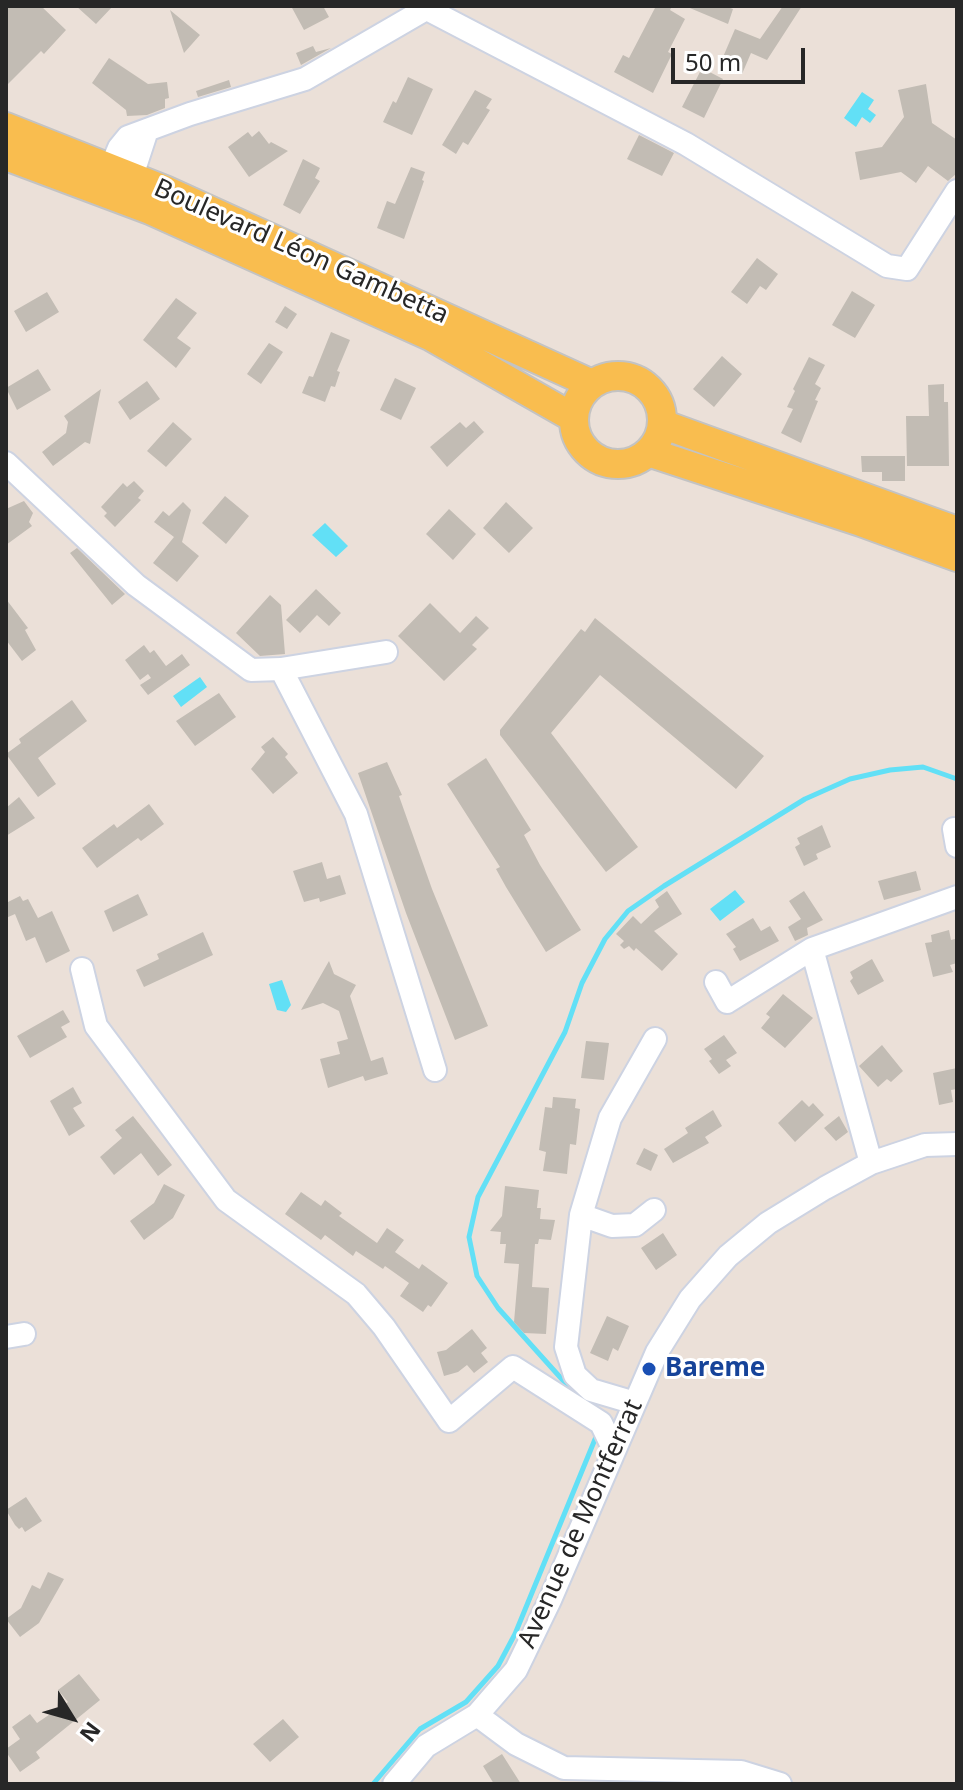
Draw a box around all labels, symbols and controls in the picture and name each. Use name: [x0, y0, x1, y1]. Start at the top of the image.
scale bar: [675, 32, 809, 82]
text: 50 m: [685, 45, 741, 78]
street label: Boulevard Léon Gambetta: [149, 173, 453, 331]
place label: Bareme: [665, 1353, 765, 1385]
marker: Bareme: [640, 1360, 658, 1378]
street label: Avenue de Montferrat: [512, 1395, 650, 1653]
north arrow: [32, 1678, 112, 1758]
text: N: [74, 1716, 109, 1749]

